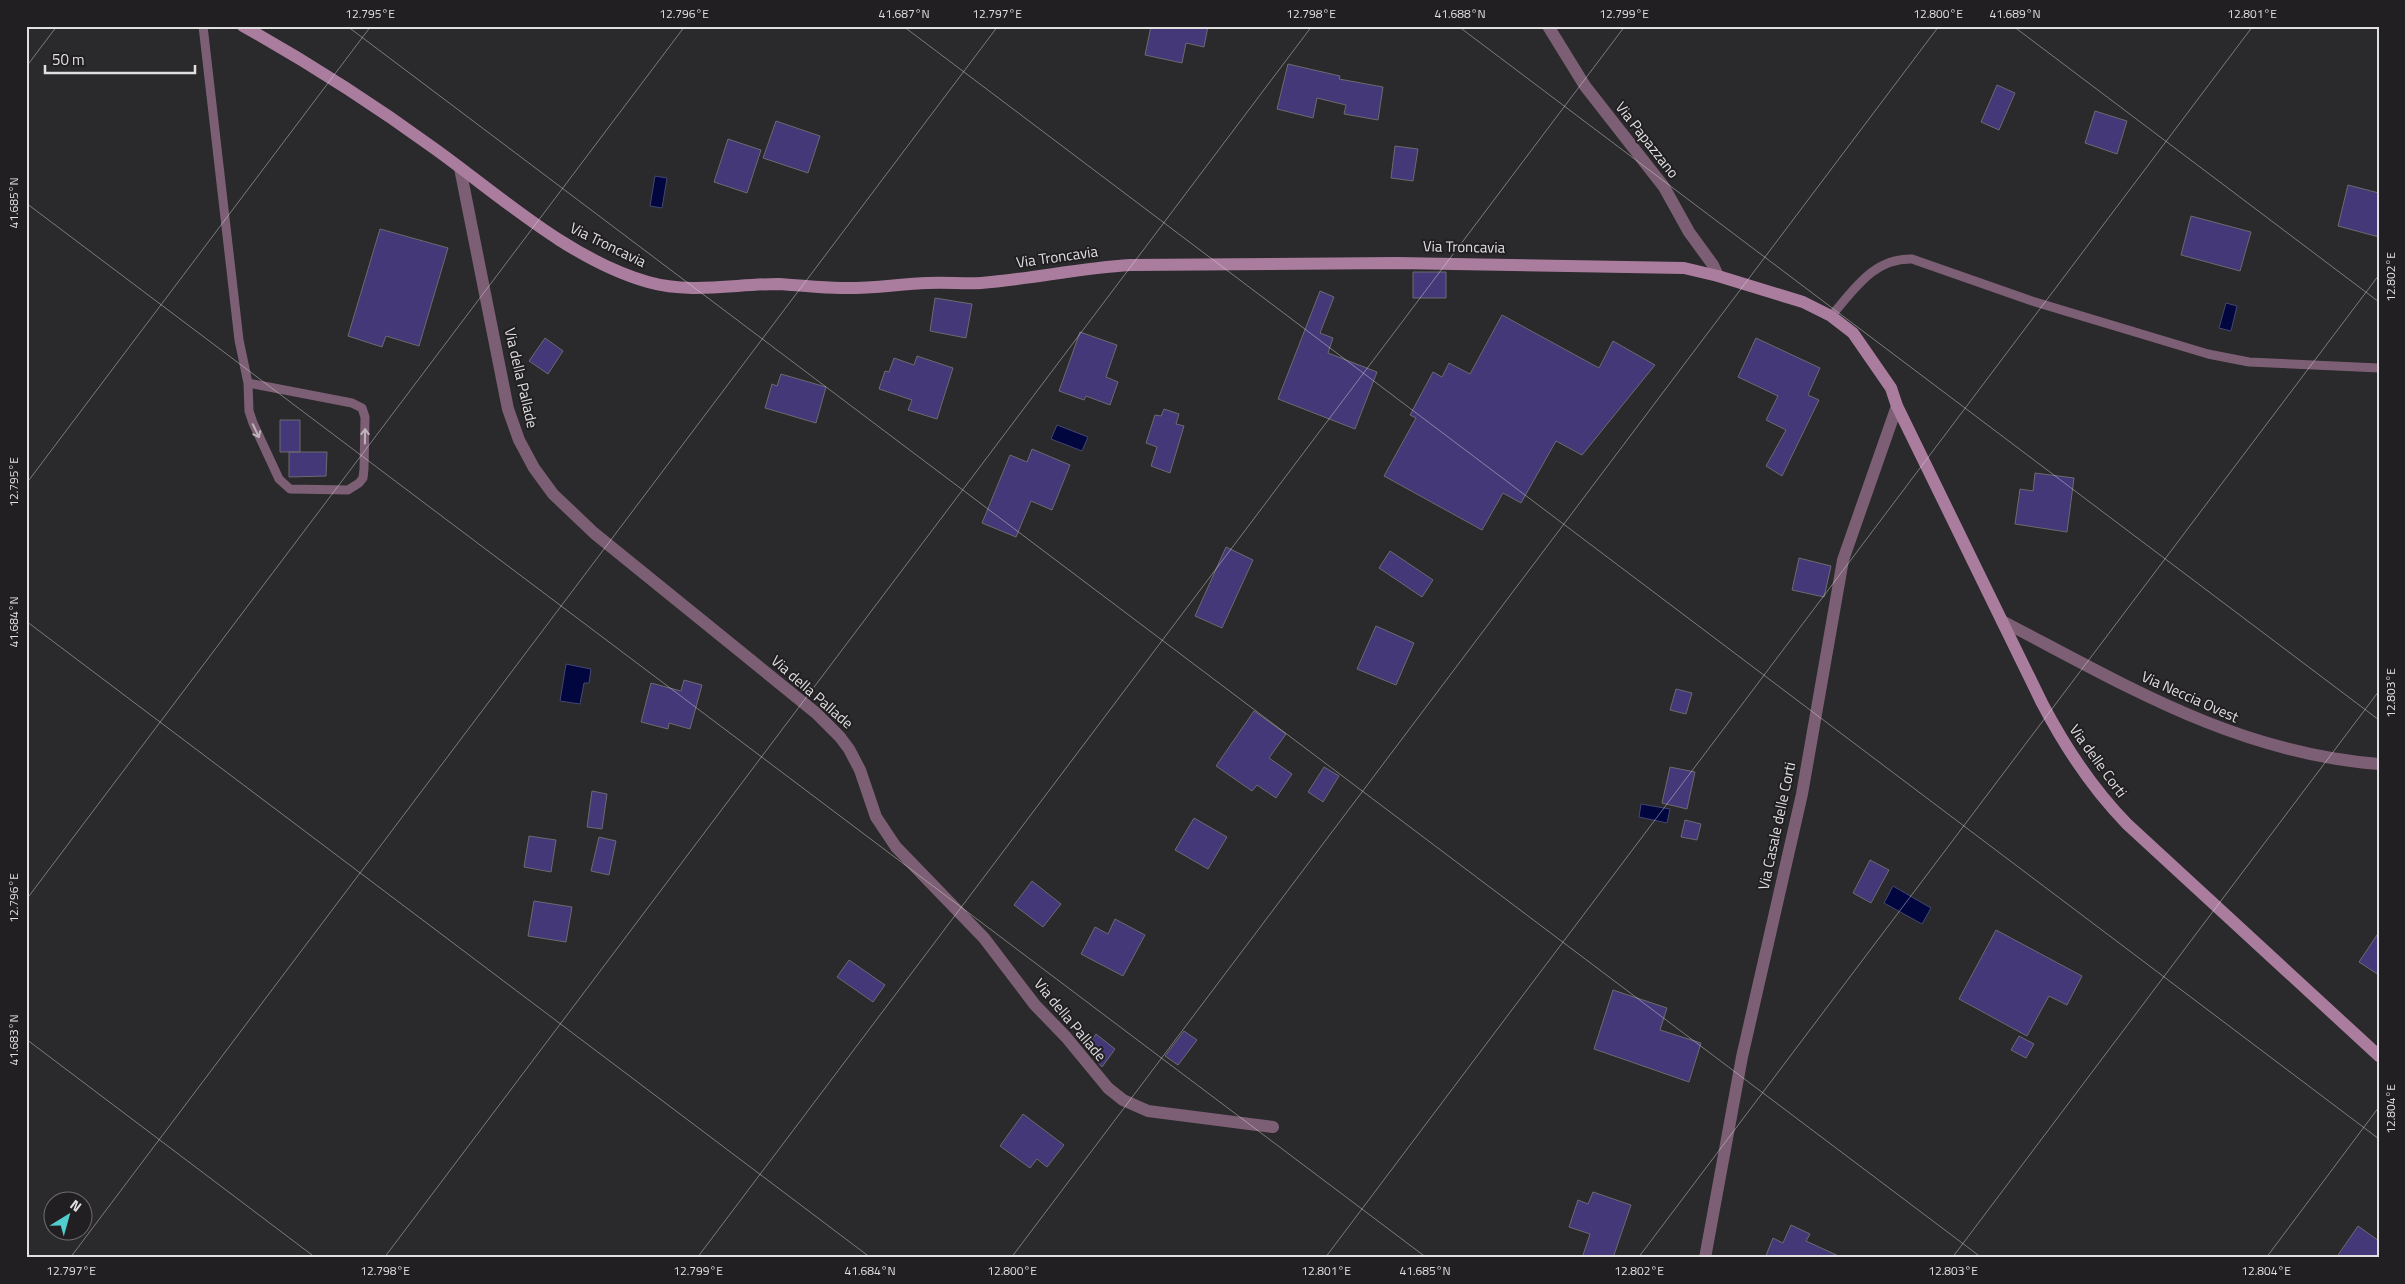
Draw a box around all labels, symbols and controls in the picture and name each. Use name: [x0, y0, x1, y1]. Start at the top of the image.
text: 12.795°E: [345, 4, 395, 23]
text: 12.796°E: [659, 4, 709, 23]
text: 41.687°N: [878, 4, 930, 23]
text: 12.797°E: [972, 4, 1022, 23]
text: 12.798°E: [1286, 4, 1336, 23]
text: 41.688°N: [1434, 4, 1486, 23]
text: 12.799°E: [1599, 4, 1649, 23]
text: 12.800°E: [1913, 4, 1963, 23]
text: 41.689°N: [1989, 4, 2041, 23]
text: 12.801°E: [2227, 4, 2277, 23]
scale bar: [45, 42, 195, 74]
text: 50 m: [52, 48, 85, 71]
street label: Via Papazzano: [1610, 96, 1685, 183]
text: 41.685°N: [4, 177, 23, 229]
street label: Via Troncavia: [566, 216, 651, 273]
street label: Via Troncavia: [1423, 234, 1506, 259]
street label: Via Troncavia: [1015, 239, 1100, 274]
text: 12.802°E: [2381, 252, 2400, 302]
street label: Via della Pallade: [499, 325, 544, 430]
one-way arrow: [252, 423, 262, 438]
one-way arrow: [360, 428, 370, 444]
text: 12.795°E: [4, 457, 23, 507]
text: 41.684°N: [4, 596, 23, 648]
street label: Via della Pallade: [766, 649, 859, 734]
street label: Via Neccia Ovest: [2138, 665, 2243, 729]
text: 12.803°E: [2381, 668, 2400, 718]
street label: Via delle Corti: [2064, 719, 2133, 802]
street label: Via Casale delle Corti: [1752, 760, 1801, 892]
text: 12.796°E: [4, 873, 23, 923]
street label: Via della Pallade: [1029, 973, 1112, 1066]
text: 41.683°N: [4, 1014, 23, 1066]
text: 12.804°E: [2381, 1084, 2400, 1134]
north arrow: [42, 1192, 92, 1242]
text: N: [66, 1194, 86, 1217]
text: 12.797°E: [46, 1261, 96, 1280]
text: 12.798°E: [360, 1261, 410, 1280]
text: 12.799°E: [673, 1261, 723, 1280]
text: 41.684°N: [844, 1261, 896, 1280]
text: 12.800°E: [987, 1261, 1037, 1280]
text: 12.801°E: [1301, 1261, 1351, 1280]
text: 41.685°N: [1399, 1261, 1451, 1280]
text: 12.802°E: [1614, 1261, 1664, 1280]
text: 12.803°E: [1928, 1261, 1978, 1280]
text: 12.804°E: [2241, 1261, 2291, 1280]

